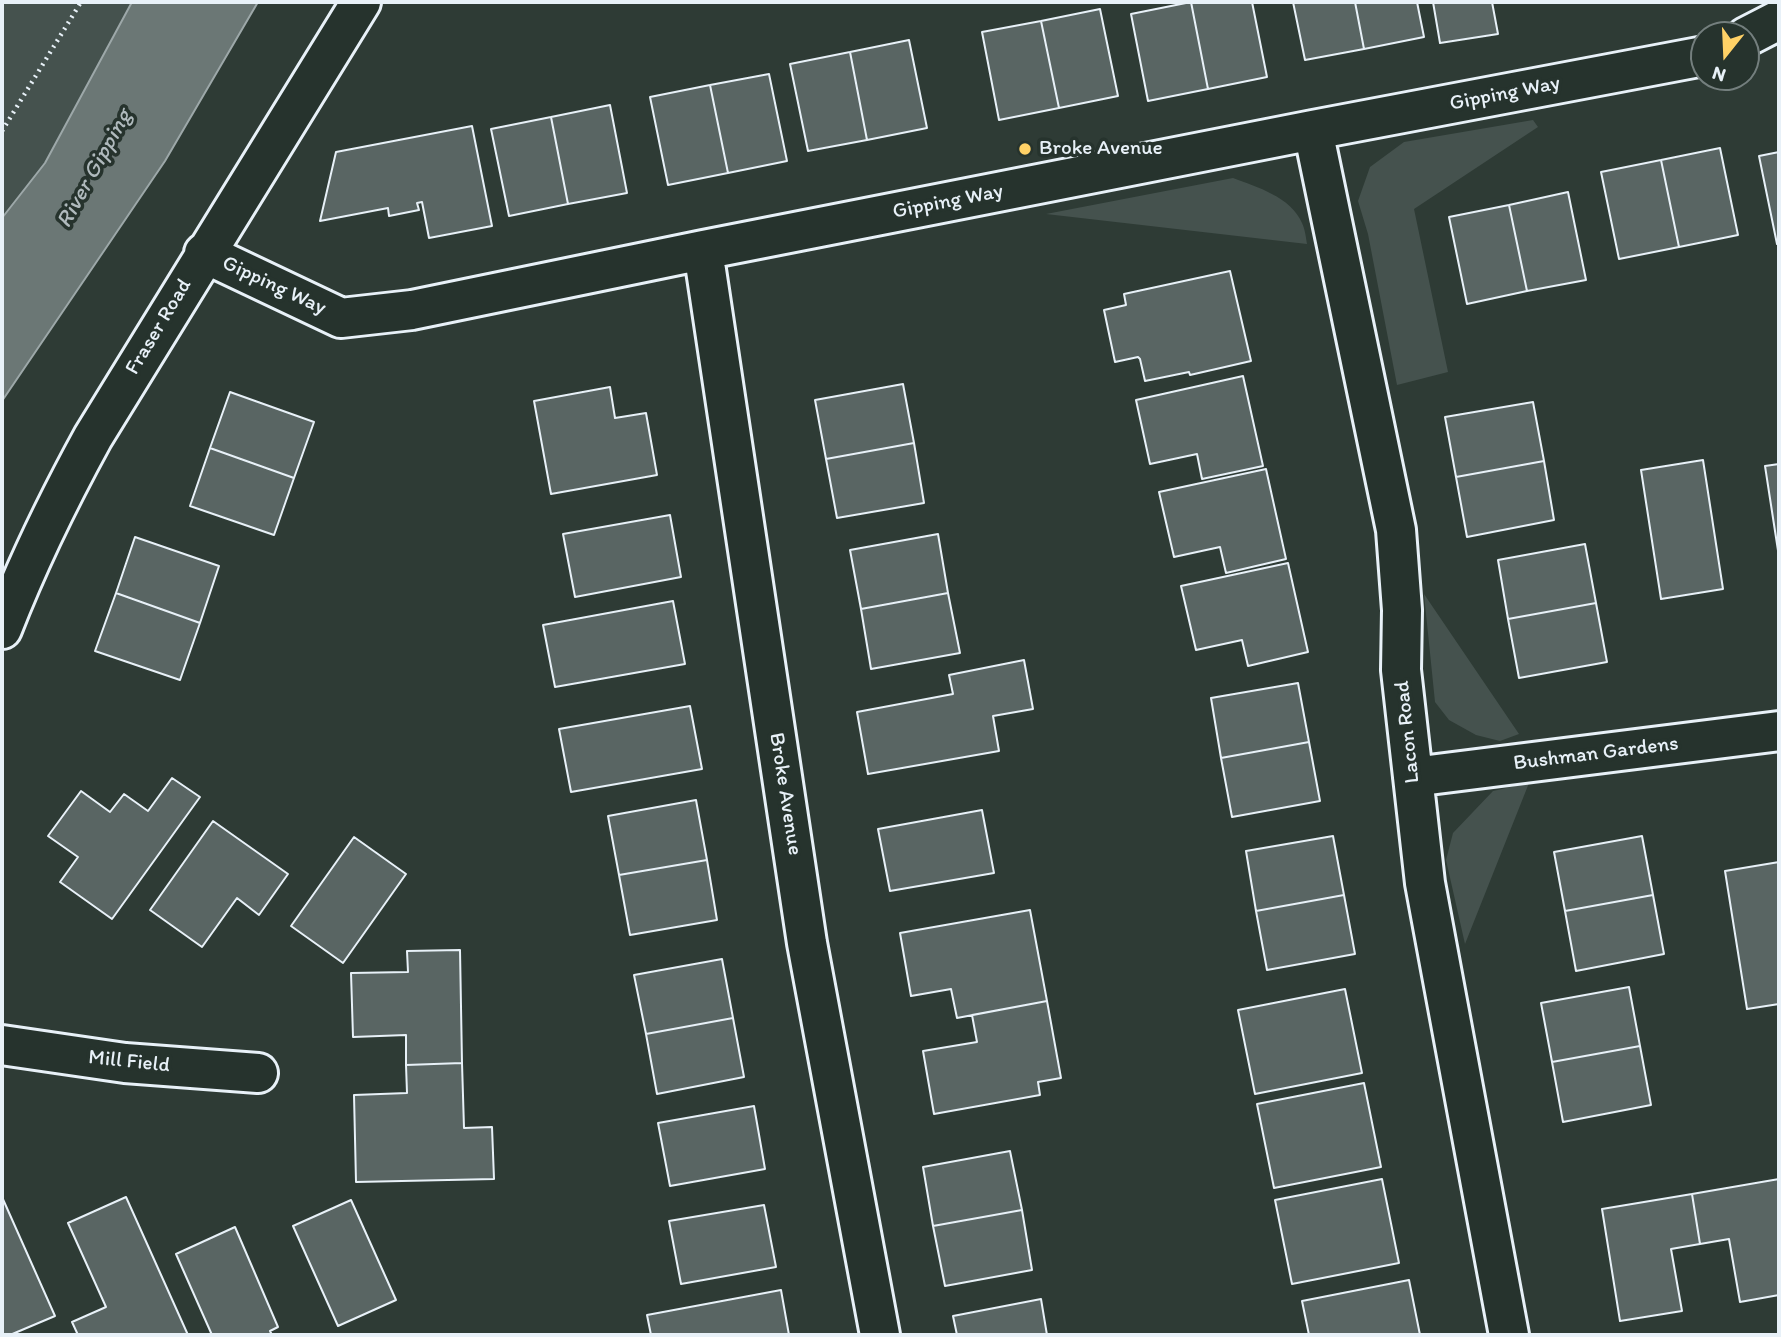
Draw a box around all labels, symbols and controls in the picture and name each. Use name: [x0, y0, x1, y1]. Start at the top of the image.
north arrow: [1690, 21, 1760, 91]
text: N: [1709, 62, 1729, 87]
street label: Gipping Way: [1448, 71, 1562, 117]
water label: River Gipping: [51, 105, 139, 233]
place label: Broke Avenue: [1039, 136, 1163, 162]
marker: Broke Avenue: [1017, 141, 1033, 157]
street label: Gipping Way: [891, 179, 1005, 225]
street label: Gipping Way: [218, 251, 330, 321]
street label: Fraser Road: [121, 274, 197, 380]
street label: Lacon Road: [1390, 679, 1426, 785]
street label: Broke Avenue: [763, 731, 807, 857]
street label: Bushman Gardens: [1512, 731, 1680, 777]
street label: Mill Field: [87, 1045, 171, 1079]

